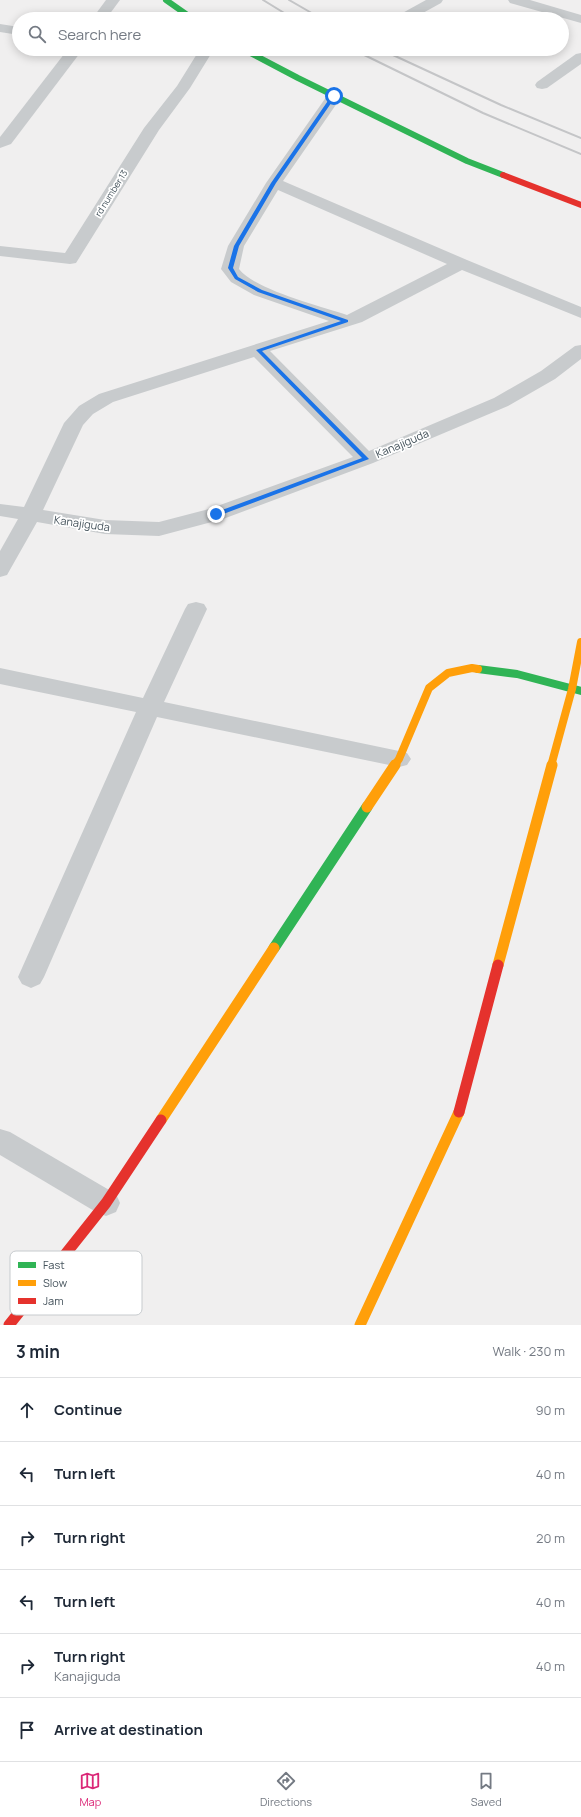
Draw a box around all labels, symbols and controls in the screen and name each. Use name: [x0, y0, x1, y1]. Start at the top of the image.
search box: [12, 12, 569, 56]
icon: search: [26, 23, 48, 45]
text: Search here: [58, 24, 141, 45]
route start: [325, 87, 343, 105]
street label: rd number 13: [92, 167, 130, 219]
street label: Kanajiguda: [373, 425, 431, 461]
route end: [207, 505, 225, 523]
street label: Kanajiguda: [53, 512, 111, 534]
legend: [10, 1251, 142, 1315]
text: Fast: [43, 1257, 65, 1272]
text: Slow: [43, 1275, 68, 1290]
text: Jam: [43, 1293, 64, 1308]
text: 3 min: [16, 1340, 60, 1363]
text: Walk · 230 m: [492, 1342, 565, 1360]
icon: ahead: [16, 1399, 38, 1421]
text: Continue: [54, 1399, 122, 1420]
text: 90 m: [535, 1401, 565, 1419]
icon: left: [16, 1463, 38, 1485]
text: Turn left: [54, 1463, 116, 1484]
text: 40 m: [536, 1465, 565, 1483]
icon: right: [16, 1527, 38, 1549]
text: Turn right: [54, 1527, 125, 1548]
text: 20 m: [536, 1529, 565, 1547]
icon: left: [16, 1591, 38, 1613]
text: Turn left: [54, 1591, 116, 1612]
text: 40 m: [536, 1593, 565, 1611]
text: Turn right: [54, 1646, 125, 1667]
icon: right: [16, 1655, 38, 1677]
text: 40 m: [536, 1657, 565, 1675]
text: Kanajiguda: [54, 1667, 121, 1685]
icon: arrive: [16, 1719, 38, 1741]
text: Arrive at destination: [54, 1719, 203, 1740]
tab: Map: [79, 1770, 101, 1809]
tab: Directions: [260, 1770, 312, 1809]
tab: Saved: [471, 1770, 502, 1809]

